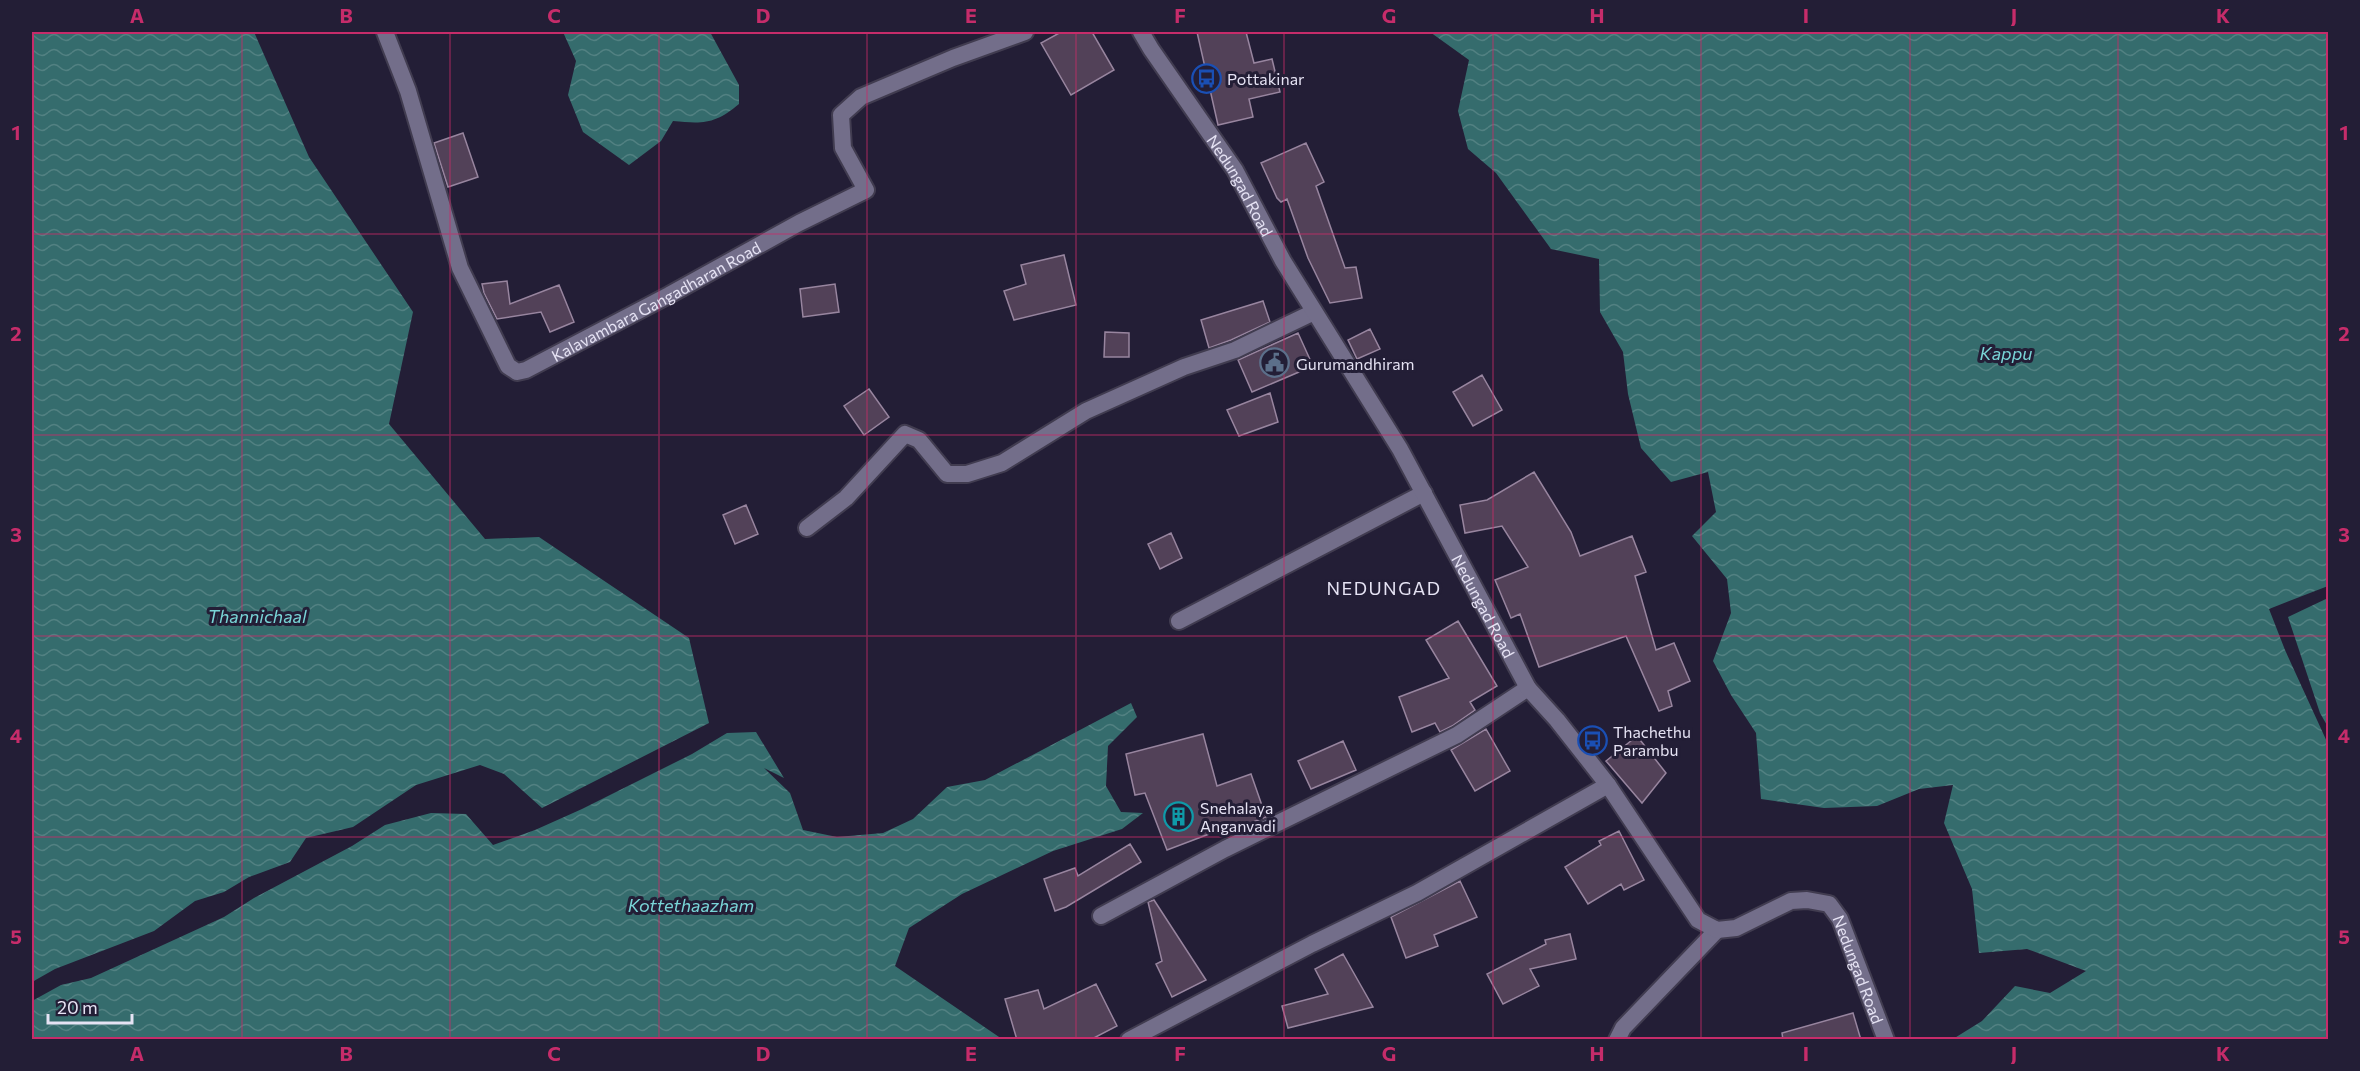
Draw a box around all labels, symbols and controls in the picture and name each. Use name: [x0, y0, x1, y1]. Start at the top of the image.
text: A: [130, 3, 144, 27]
text: B: [339, 3, 353, 27]
text: C: [547, 3, 561, 27]
text: D: [756, 3, 770, 27]
text: E: [965, 3, 977, 27]
text: F: [1174, 3, 1186, 27]
text: G: [1382, 3, 1396, 27]
text: H: [1590, 3, 1605, 27]
text: I: [1803, 3, 1809, 27]
text: J: [2011, 3, 2017, 27]
text: K: [2216, 3, 2230, 27]
bus stop icon: Pottakinar: [1190, 62, 1222, 94]
place label: Pottakinar: [1227, 69, 1305, 88]
text: 1: [11, 120, 21, 144]
text: 1: [2339, 120, 2349, 144]
street label: Nedungad Road: [1204, 131, 1278, 239]
street label: Kalavambara Gangadharan Road: [548, 237, 764, 365]
text: 2: [10, 321, 22, 345]
text: 2: [2338, 321, 2350, 345]
water label: Kappu: [1980, 342, 2032, 364]
public building icon: Gurumandhiram: [1259, 347, 1291, 379]
place label: Gurumandhiram: [1296, 354, 1415, 373]
text: 3: [10, 522, 22, 546]
text: 3: [2338, 522, 2350, 546]
street label: Nedungad Road: [1448, 551, 1519, 661]
district label: NEDUNGAD: [1326, 577, 1442, 599]
water label: Thannichaal: [207, 605, 307, 627]
place label: Thachethu Parambu: [1613, 722, 1691, 759]
text: 4: [10, 723, 22, 747]
text: 4: [2338, 723, 2350, 747]
bus stop icon: Thachethu Parambu: [1576, 724, 1608, 756]
place label: Snehalaya Anganvadi: [1200, 798, 1276, 835]
building icon: Snehalaya Anganvadi: [1163, 800, 1195, 832]
water label: Kottethaazham: [628, 894, 754, 916]
street label: Nedungad Road: [1830, 912, 1888, 1026]
text: 5: [10, 924, 22, 948]
text: 5: [2338, 924, 2350, 948]
scale bar: [48, 987, 132, 1025]
text: 20 m: [57, 996, 98, 1018]
text: A: [130, 1041, 144, 1065]
text: B: [339, 1041, 353, 1065]
text: C: [547, 1041, 561, 1065]
text: D: [756, 1041, 770, 1065]
text: E: [965, 1041, 977, 1065]
text: F: [1174, 1041, 1186, 1065]
text: G: [1382, 1041, 1396, 1065]
text: H: [1590, 1041, 1605, 1065]
text: I: [1803, 1041, 1809, 1065]
text: J: [2011, 1041, 2017, 1065]
text: K: [2216, 1041, 2230, 1065]

